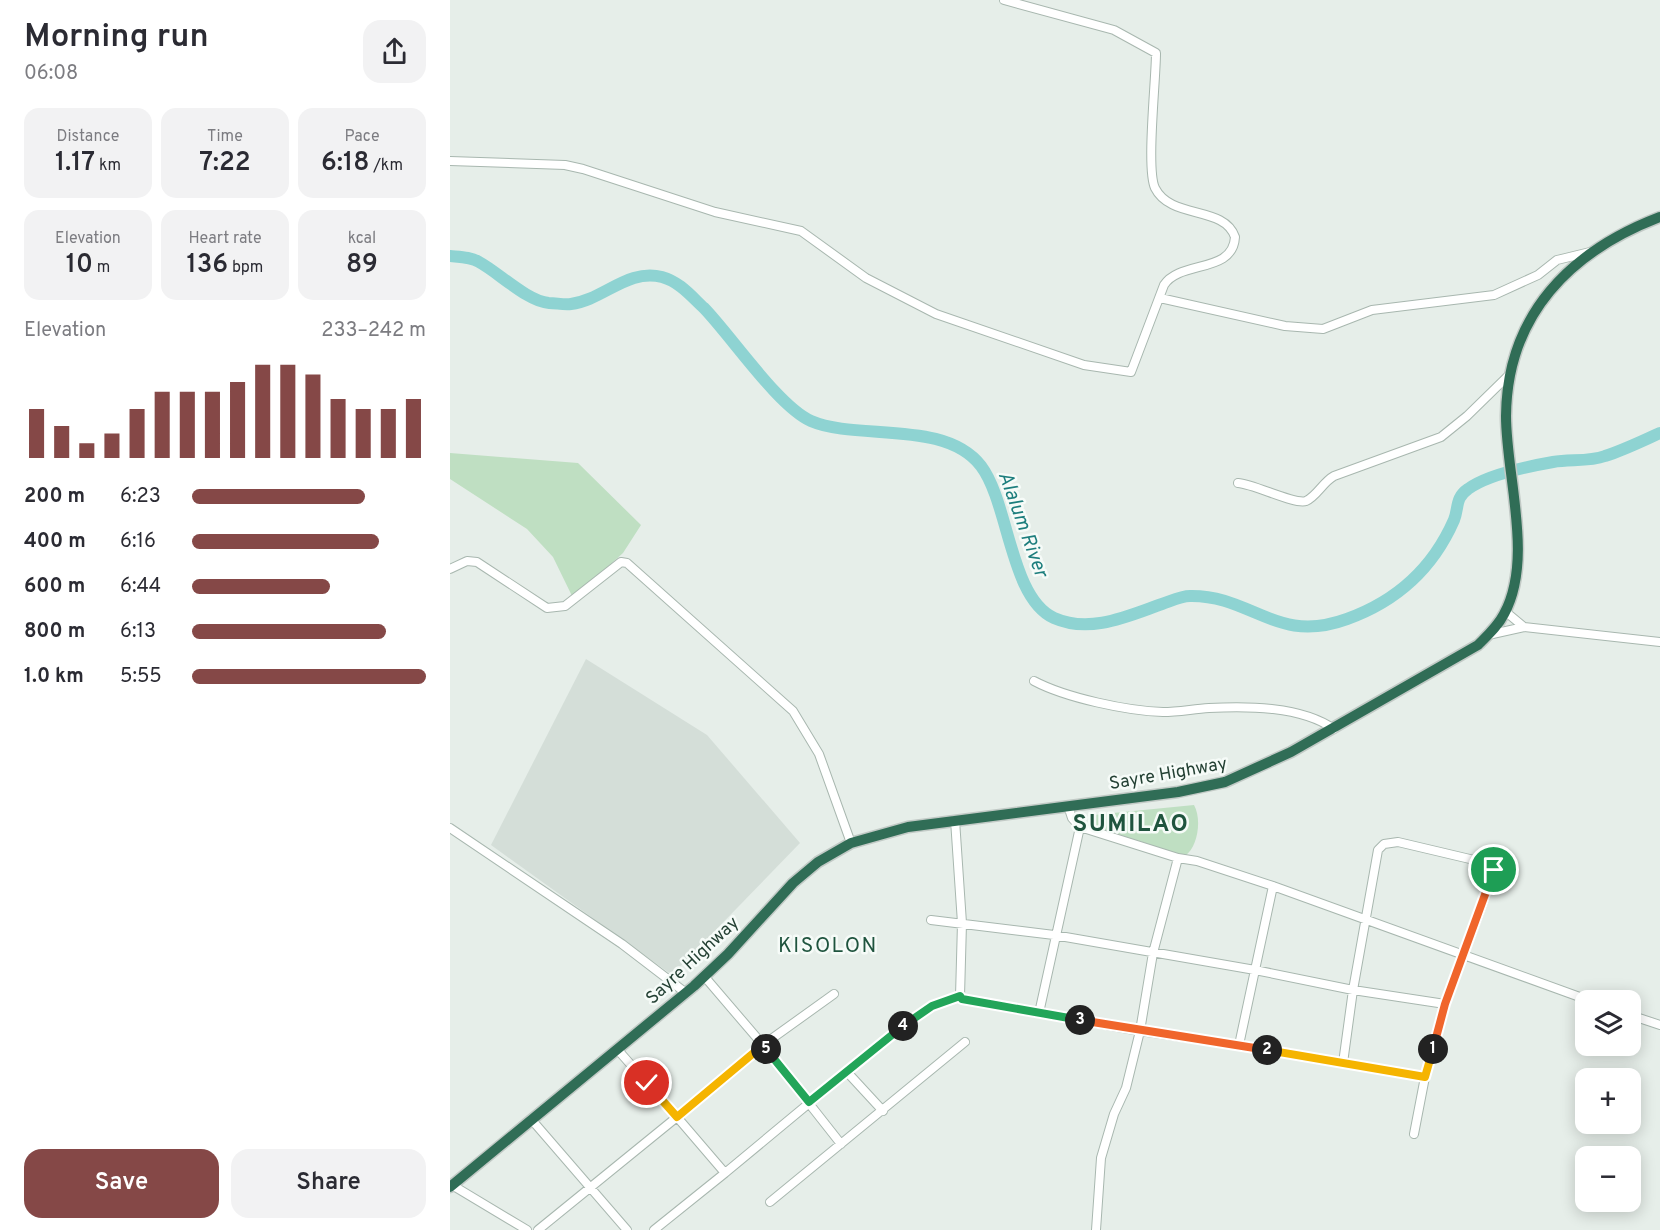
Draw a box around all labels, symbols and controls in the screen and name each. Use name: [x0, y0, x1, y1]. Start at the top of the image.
text: Morning run: [24, 17, 209, 59]
button: share: [363, 20, 426, 83]
text: 06:08: [24, 61, 78, 87]
text: Distance: [57, 127, 119, 147]
text: Time: [207, 127, 243, 147]
text: Pace: [344, 127, 380, 147]
text: 1.17: [55, 147, 95, 180]
text: 7:22: [199, 147, 251, 180]
text: 6:18: [321, 147, 369, 180]
text: km: [95, 156, 121, 176]
text: /km: [369, 156, 403, 176]
text: Elevation: [55, 229, 121, 249]
text: Heart rate: [188, 229, 262, 249]
text: kcal: [348, 229, 376, 249]
text: 10: [66, 249, 93, 282]
text: 136: [187, 249, 228, 282]
text: 89: [346, 249, 378, 282]
text: m: [93, 258, 110, 278]
text: bpm: [228, 258, 263, 278]
text: Elevation: [24, 318, 106, 344]
text: 233–242 m: [321, 318, 426, 344]
water label: Alalum River: [991, 468, 1054, 582]
text: 200 m: [24, 484, 85, 510]
text: 6:23: [120, 484, 161, 510]
text: 400 m: [24, 529, 86, 555]
text: 6:16: [120, 529, 156, 555]
text: 600 m: [24, 574, 85, 600]
text: 6:44: [120, 574, 161, 600]
text: 800 m: [24, 619, 85, 645]
text: 6:13: [120, 619, 156, 645]
text: 1.0 km: [24, 664, 84, 690]
text: 5:55: [120, 664, 162, 690]
street label: Sayre Highway: [1108, 753, 1229, 796]
district label: SUMILAO: [1073, 810, 1189, 840]
pin: [1468, 844, 1519, 895]
icon: arrive: [1477, 853, 1510, 886]
street label: Sayre Highway: [642, 912, 744, 1010]
district label: KISOLON: [778, 933, 878, 960]
map controls: [1575, 990, 1641, 1212]
button: layers: [1575, 990, 1641, 1056]
pin: 3: [1065, 1005, 1095, 1035]
text: 3: [1075, 1010, 1085, 1030]
pin: 4: [888, 1011, 918, 1041]
text: 4: [898, 1016, 908, 1036]
pin: 5: [751, 1034, 781, 1064]
pin: 1: [1418, 1034, 1448, 1064]
pin: 2: [1252, 1035, 1282, 1065]
text: 5: [761, 1039, 771, 1059]
text: 1: [1430, 1039, 1436, 1059]
text: 2: [1262, 1040, 1272, 1060]
pin: [621, 1057, 672, 1108]
icon: check: [630, 1066, 663, 1099]
button: +: [1575, 1068, 1641, 1134]
button: −: [1575, 1146, 1641, 1212]
button: Save: [24, 1149, 219, 1218]
button: Share: [231, 1149, 426, 1218]

